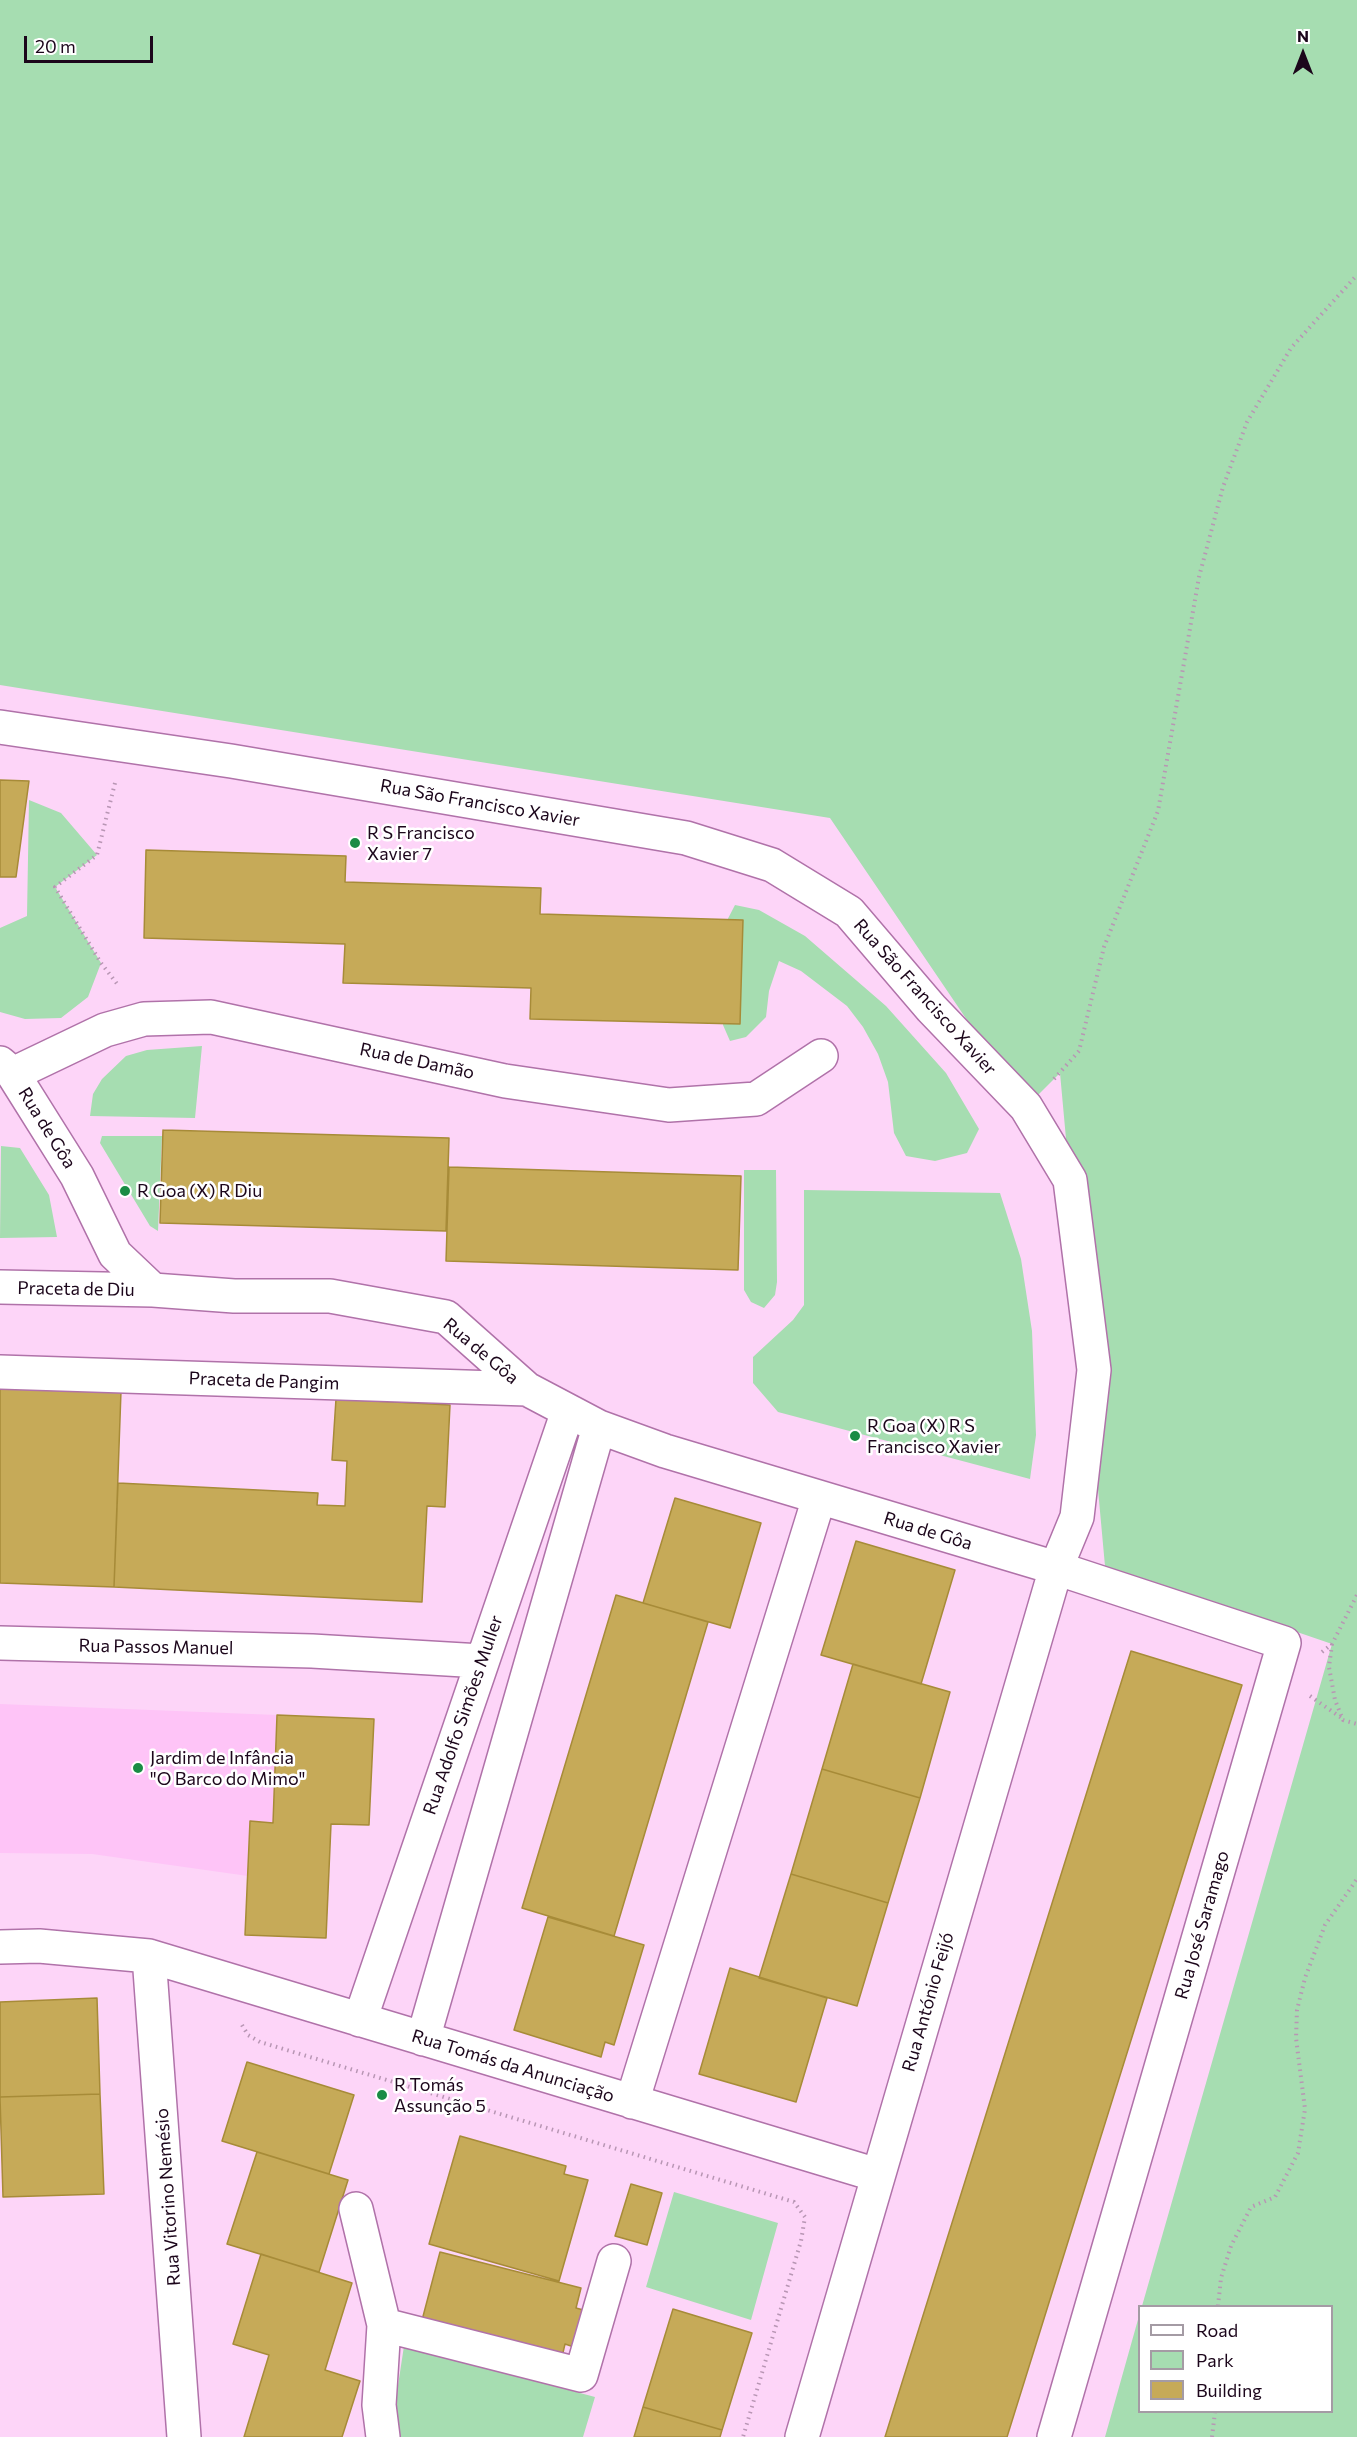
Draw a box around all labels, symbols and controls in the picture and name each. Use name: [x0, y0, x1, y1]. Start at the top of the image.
scale bar: [27, 24, 156, 62]
north arrow: [1273, 24, 1333, 84]
text: N: [1297, 26, 1309, 45]
text: 20 m: [35, 35, 76, 57]
street label: Rua São Francisco Xavier: [378, 775, 582, 831]
place label: R S Francisco Xavier 7: [367, 822, 475, 864]
marker: R S Francisco Xavier 7: [348, 836, 362, 850]
street label: Rua São Francisco Xavier: [849, 915, 1001, 1079]
street label: Rua de Damão: [358, 1038, 476, 1084]
street label: Rua de Gôa: [14, 1083, 80, 1173]
place label: R Goa (X) R Diu: [137, 1180, 262, 1202]
marker: R Goa (X) R Diu: [118, 1184, 132, 1198]
street label: Praceta de Diu: [17, 1277, 135, 1301]
street label: Rua de Gôa: [439, 1313, 523, 1389]
street label: Praceta de Pangim: [188, 1368, 340, 1394]
place label: R Goa (X) R S Francisco Xavier: [867, 1415, 1001, 1458]
marker: R Goa (X) R S Francisco Xavier: [848, 1429, 862, 1443]
street label: Rua de Gôa: [881, 1507, 975, 1555]
street label: Rua Adolfo Simões Muller: [419, 1613, 507, 1817]
street label: Rua Passos Manuel: [78, 1635, 234, 1659]
place label: Jardim de Infância "O Barco do Mimo": [150, 1747, 305, 1790]
marker: Jardim de Infância "O Barco do Mimo": [131, 1761, 145, 1775]
street label: Rua José Saramago: [1170, 1848, 1234, 2002]
street label: Rua António Feijó: [898, 1930, 958, 2074]
street label: Rua Tomás da Anunciação: [409, 2025, 617, 2107]
place label: R Tomás Assunção 5: [394, 2074, 486, 2116]
marker: R Tomás Assunção 5: [375, 2088, 389, 2102]
street label: Rua Vitorino Nemésio: [151, 2107, 185, 2287]
legend: [1138, 2305, 1333, 2413]
text: Road: [1196, 2319, 1238, 2341]
text: Park: [1196, 2349, 1234, 2371]
text: Building: [1196, 2379, 1262, 2401]

